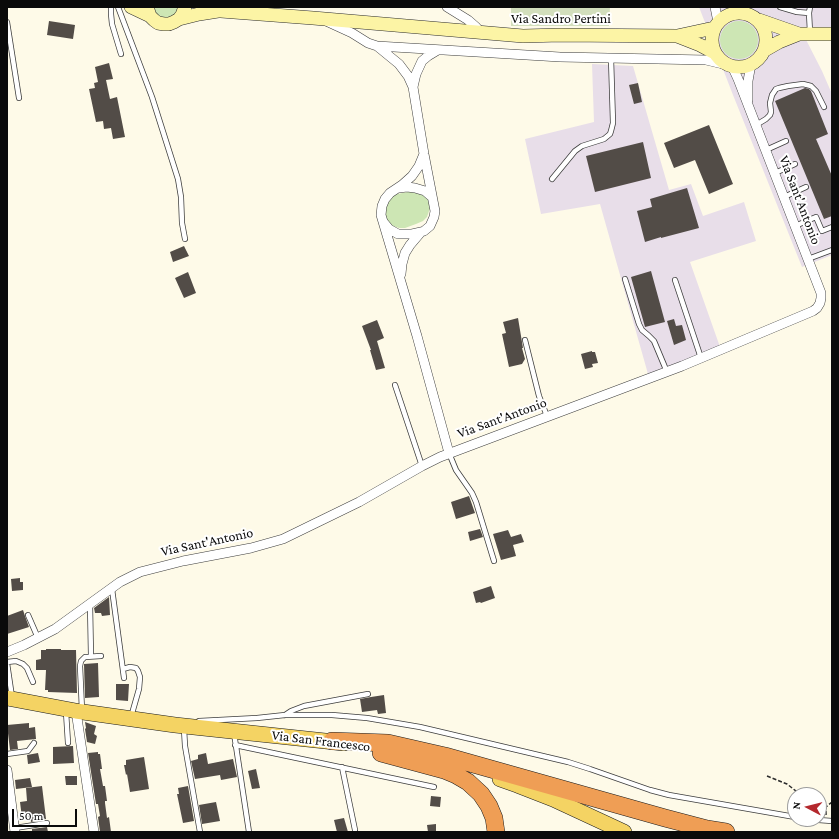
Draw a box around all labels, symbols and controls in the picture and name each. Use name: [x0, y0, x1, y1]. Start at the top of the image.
street label: Via Sandro Pertini: [511, 11, 611, 27]
street label: Via Sant'Antonio: [775, 153, 825, 247]
street label: Via Sant'Antonio: [455, 394, 549, 442]
street label: Via Sant'Antonio: [159, 524, 255, 560]
street label: Via San Francesco: [271, 727, 371, 755]
north arrow: [787, 787, 827, 827]
scale bar: [14, 801, 79, 827]
text: N: [790, 801, 802, 810]
text: 50 m: [19, 809, 43, 823]

